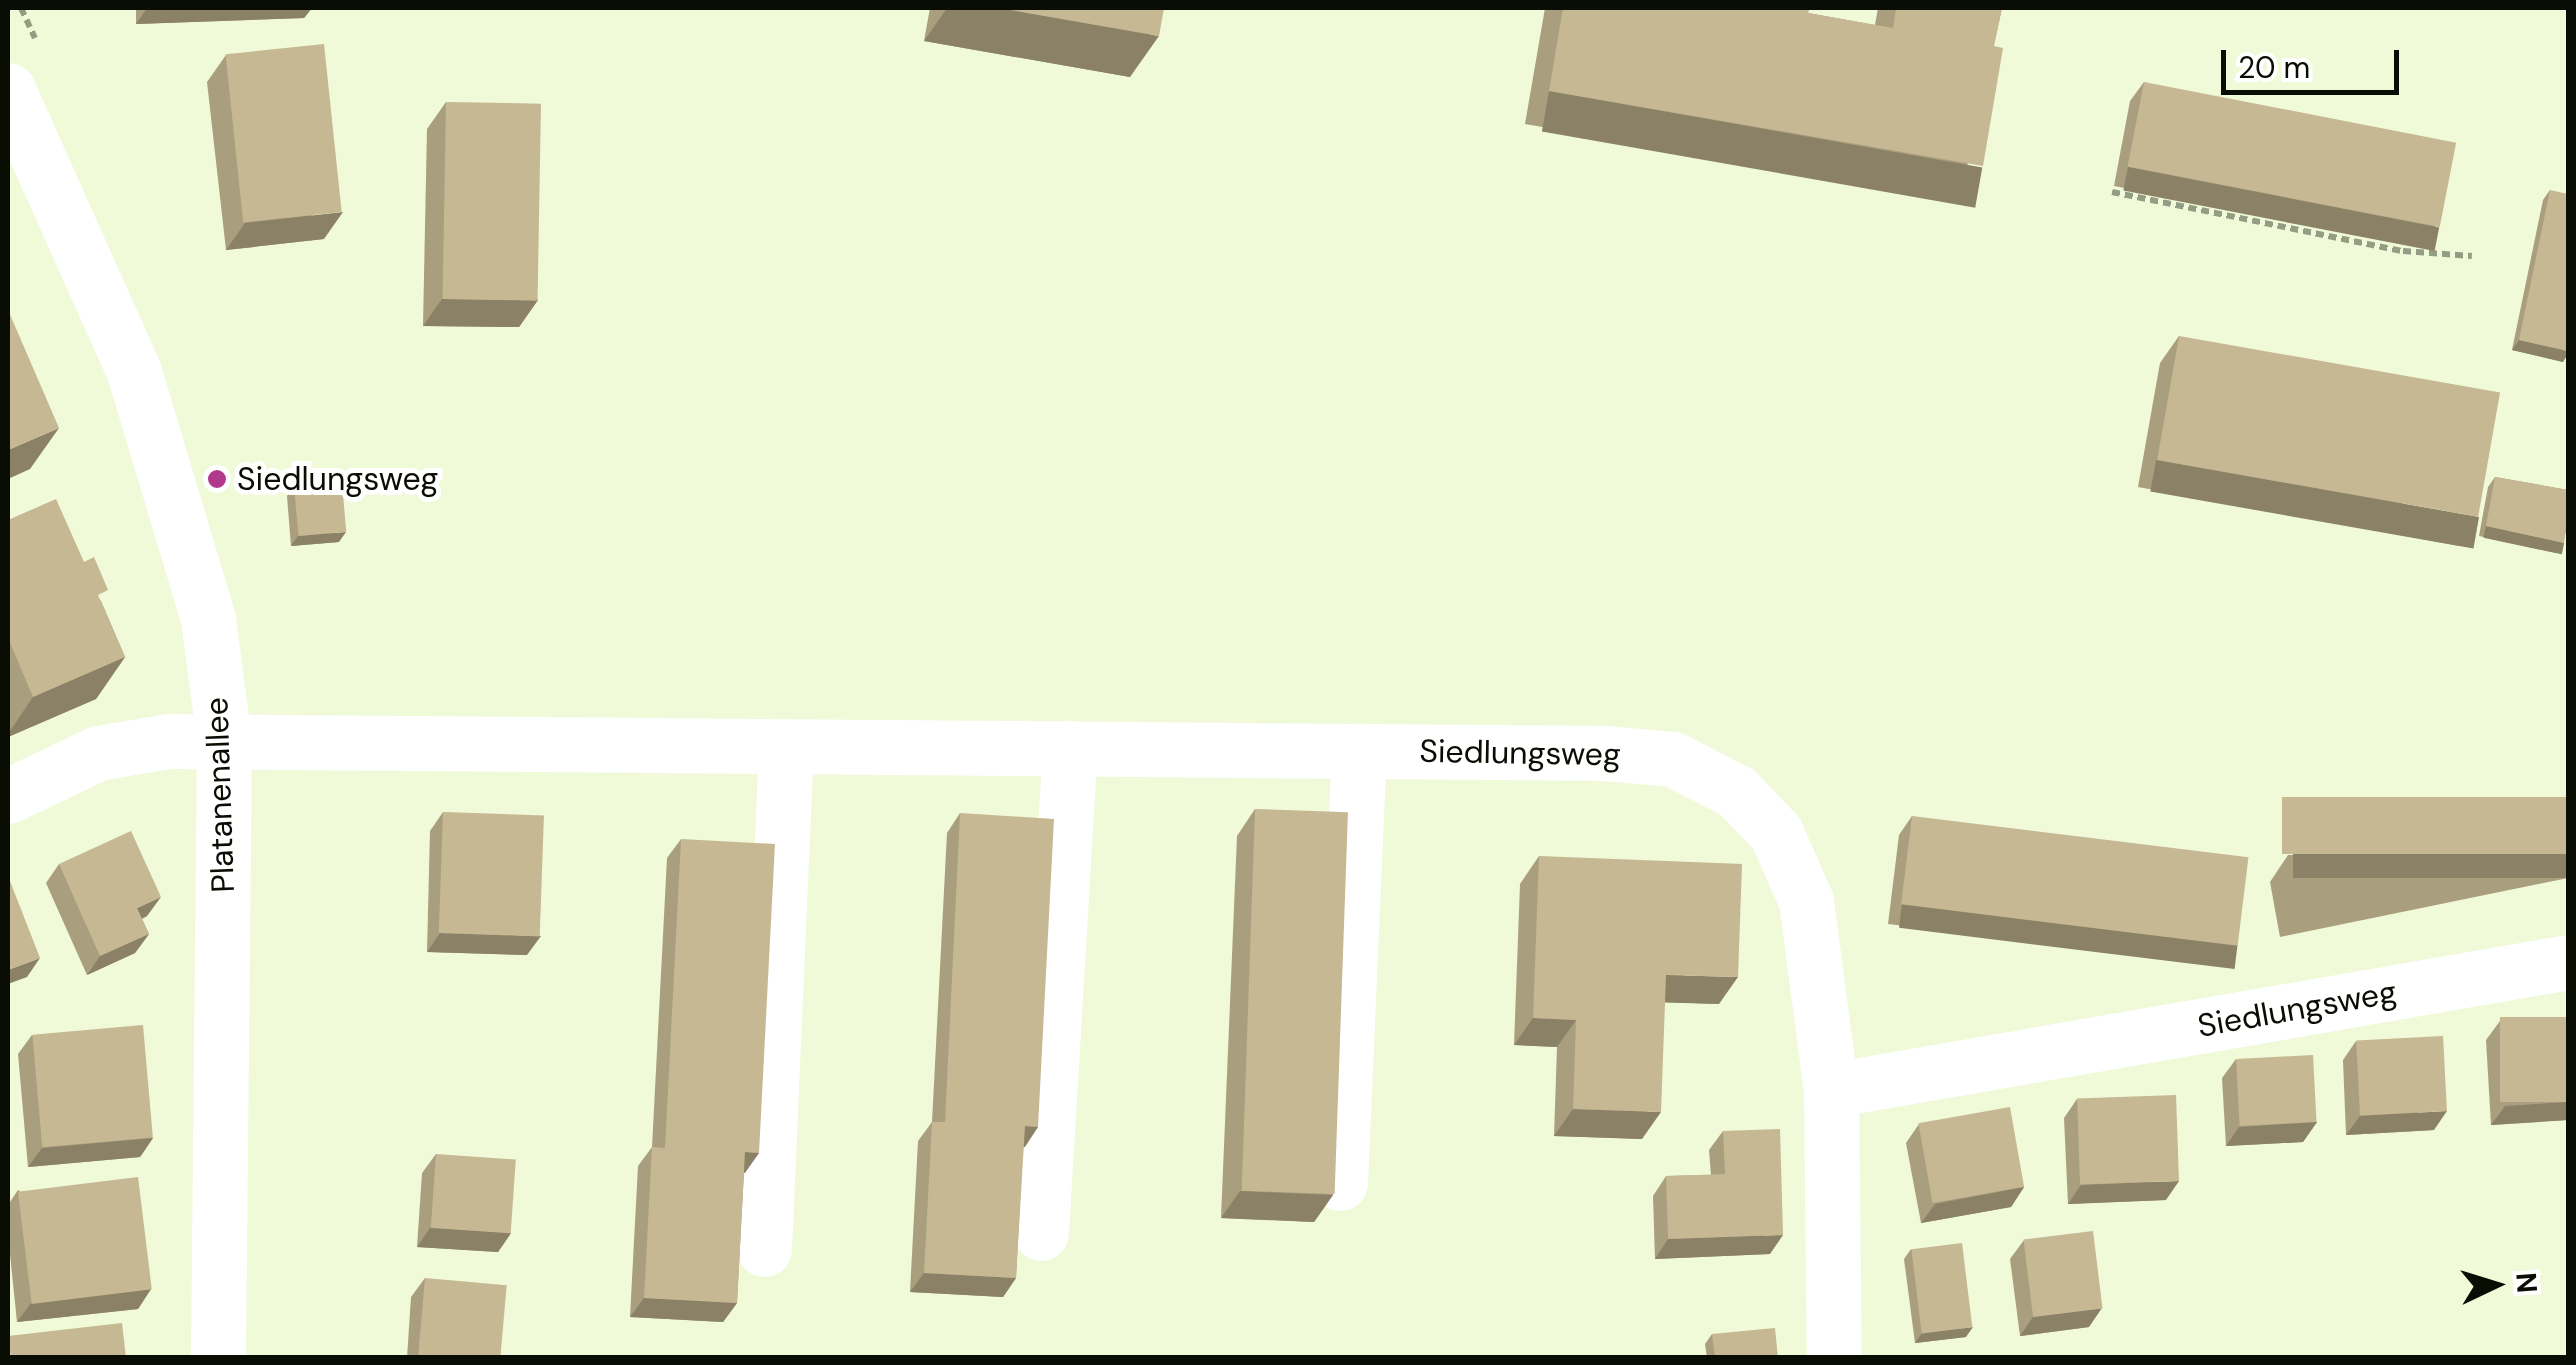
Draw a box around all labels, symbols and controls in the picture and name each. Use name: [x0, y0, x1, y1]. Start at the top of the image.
scale bar: [2226, 30, 2404, 92]
text: 20 m: [2238, 48, 2310, 87]
place label: Siedlungsweg: [237, 460, 438, 498]
marker: Siedlungsweg: [206, 468, 228, 490]
street label: Platanenallee: [197, 697, 243, 893]
street label: Siedlungsweg: [1419, 732, 1621, 774]
street label: Siedlungsweg: [2195, 973, 2399, 1045]
north arrow: [2446, 1235, 2546, 1335]
text: N: [2507, 1271, 2546, 1294]

